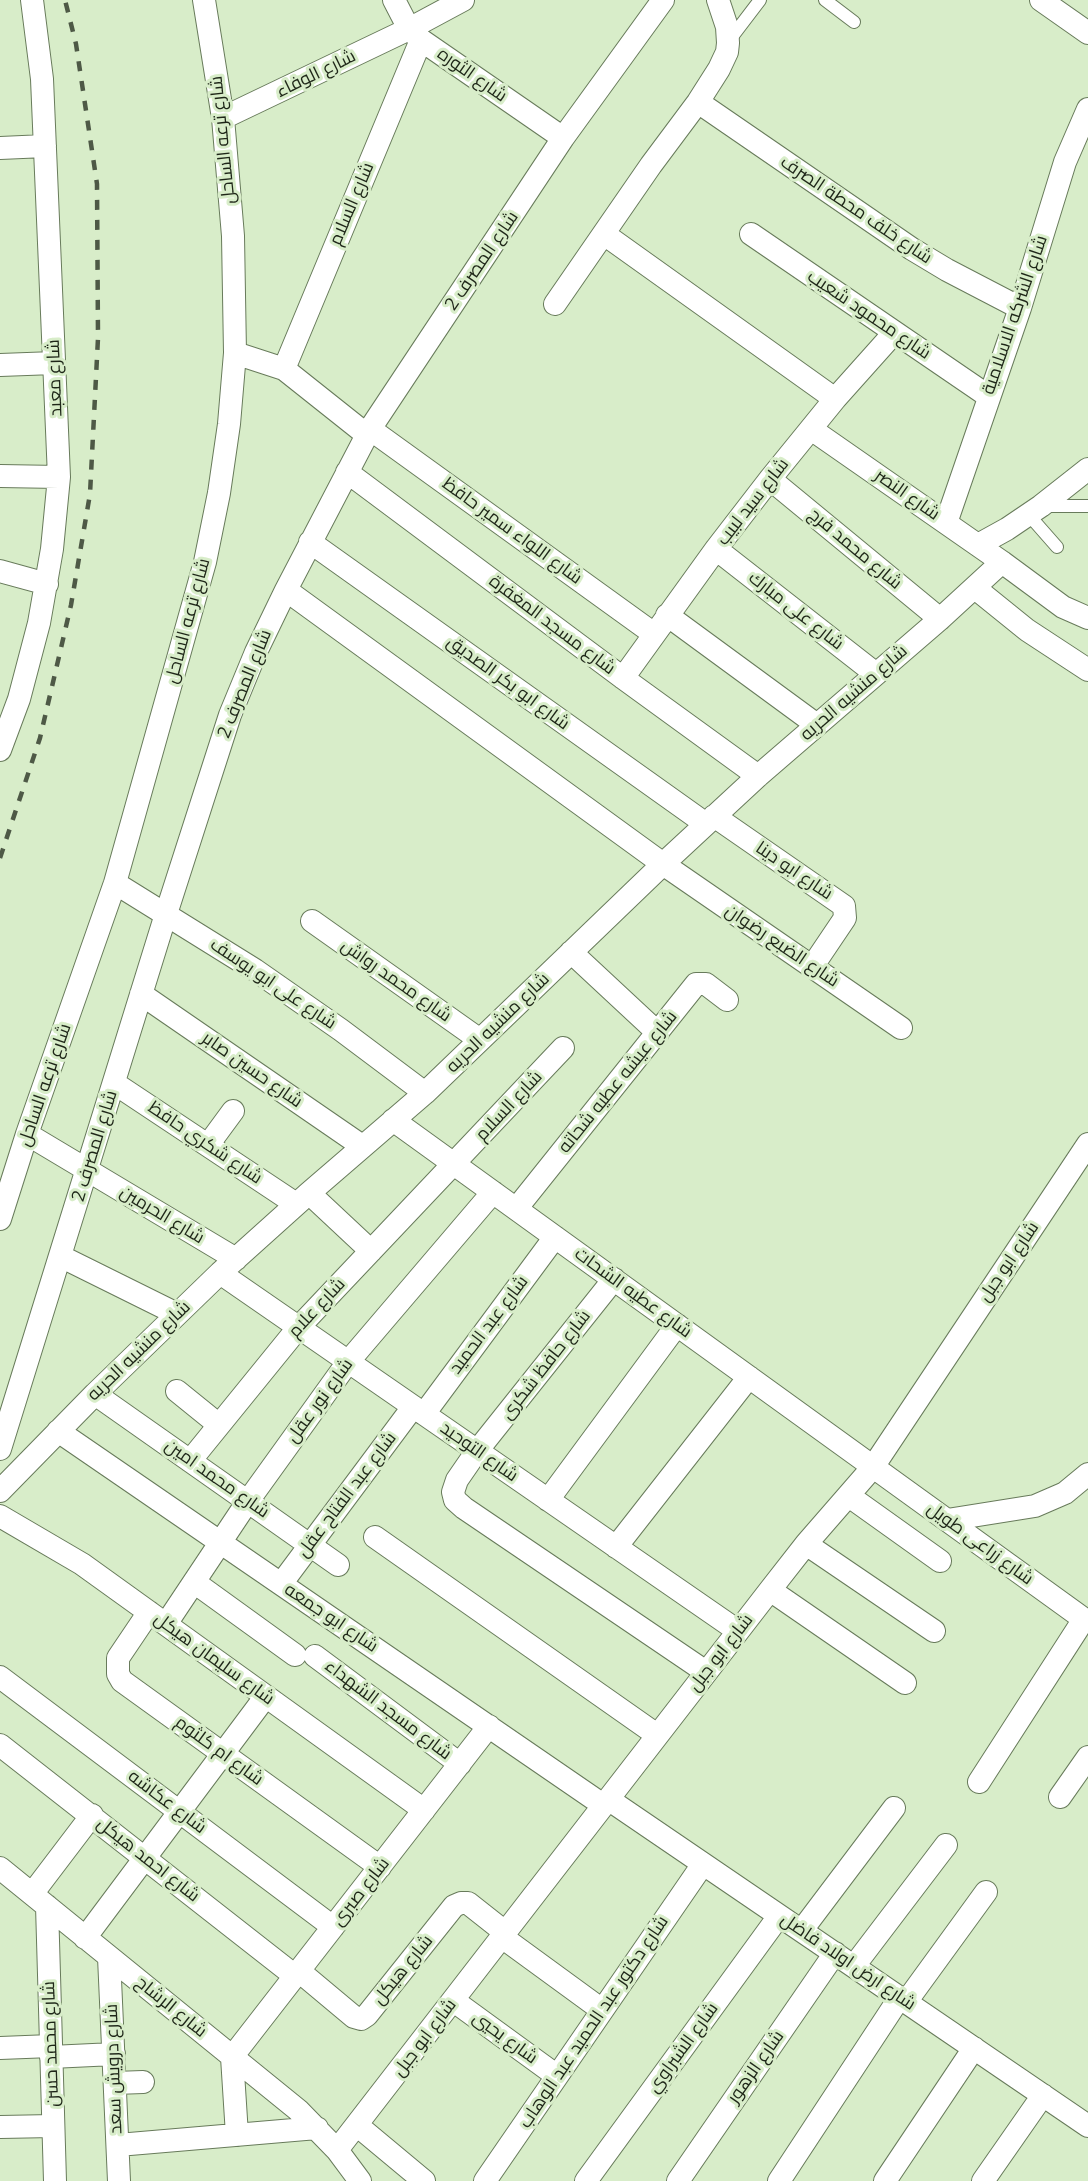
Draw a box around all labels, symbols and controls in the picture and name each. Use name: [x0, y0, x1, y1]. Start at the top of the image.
street label: شارع الثوره: [433, 43, 511, 107]
street label: شارع الوفاء: [273, 45, 359, 103]
street label: شارع ترعه الساحل: [206, 75, 240, 205]
street label: شارع خلف محطة الصرف: [776, 151, 936, 269]
street label: شارع السلام: [325, 159, 379, 249]
street label: شارع المصرف 2: [441, 207, 523, 315]
street label: شارع الشركه الاسلامية: [978, 233, 1052, 397]
street label: شارع محمود شعيب: [803, 266, 935, 364]
street label: شارع معبد: [43, 339, 67, 417]
street label: شارع سيد لبيب: [712, 454, 794, 550]
street label: شارع النصر: [870, 465, 944, 525]
street label: شارع اللواء سمير حافظ: [438, 473, 586, 589]
street label: شارع محمد فرج: [804, 504, 906, 594]
street label: شارع ترعه الساحل: [161, 556, 215, 686]
street label: شارع على مبارك: [744, 567, 848, 655]
street label: شارع مسجد المغفرة: [485, 570, 619, 680]
street label: شارع المصرف 2: [213, 627, 277, 741]
street label: شارع ابو بكر الصديق: [442, 631, 574, 735]
street label: شارع منشيه الحريه: [796, 641, 912, 745]
street label: شارع ابو دينا: [751, 837, 837, 905]
street label: شارع الضبع رضوان: [721, 900, 843, 992]
street label: شارع على ابو يوسف: [206, 934, 340, 1034]
street label: شارع محمد رواش: [337, 935, 455, 1027]
street label: شارع منشيه الحريه: [442, 968, 554, 1078]
street label: شارع عيشه عطيه شحاته: [554, 1006, 682, 1158]
street label: شارع ترعه الساحل: [14, 1021, 76, 1149]
street label: شارع حسين صابر: [198, 1027, 306, 1113]
street label: شارع السلام: [471, 1066, 547, 1146]
street label: شارع المصرف 2: [68, 1088, 122, 1204]
street label: شارع شكري حافظ: [144, 1097, 266, 1189]
street label: شارع الحرمين: [116, 1181, 208, 1249]
street label: شارع ابو جبل: [974, 1218, 1044, 1306]
street label: شارع عطيه الشحات: [570, 1243, 696, 1343]
street label: شارع عبد الحميد: [445, 1272, 533, 1378]
street label: شارع علام: [284, 1274, 350, 1342]
street label: شارع منشيه الحريه: [83, 1296, 195, 1406]
street label: شارع حافظ شكرى: [497, 1306, 595, 1424]
street label: شارع نور عقل: [282, 1355, 358, 1447]
street label: شارع التوحيد: [436, 1417, 522, 1487]
street label: شارع عبد الفتاح عقل: [293, 1428, 401, 1562]
street label: شارع محمد امين: [161, 1435, 273, 1523]
street label: شارع زراعى طويل: [923, 1498, 1037, 1590]
street label: شارع ابو جمعه: [280, 1579, 382, 1657]
street label: شارع سليمان هيكل: [150, 1608, 278, 1710]
street label: شارع ابو جبل: [684, 1610, 758, 1696]
street label: شارع مسجد الشهداء: [320, 1655, 456, 1765]
street label: شارع ام كلثوم: [171, 1712, 267, 1790]
street label: شارع عكاشه: [124, 1765, 210, 1839]
street label: شارع احمد هيكل: [92, 1813, 204, 1907]
street label: شارع صبرى: [328, 1853, 394, 1931]
street label: شارع ارض اولاد فاضل: [776, 1909, 920, 2015]
street label: شارع دكتور عبد الحميد عبد الوهاب: [515, 1912, 673, 2132]
street label: شارع هيكل: [368, 1931, 438, 2009]
street label: شارع الرشاح: [131, 1972, 211, 2042]
street label: شارع محمد حسن: [38, 1981, 64, 2107]
street label: شارع ابو جبل: [389, 1995, 461, 2081]
street label: شارع الشبراوي: [643, 1999, 723, 2097]
street label: شارع درويش سعد: [101, 2003, 127, 2135]
street label: شارع يحيي: [468, 2007, 542, 2069]
street label: شارع الزهور: [723, 2026, 789, 2108]

